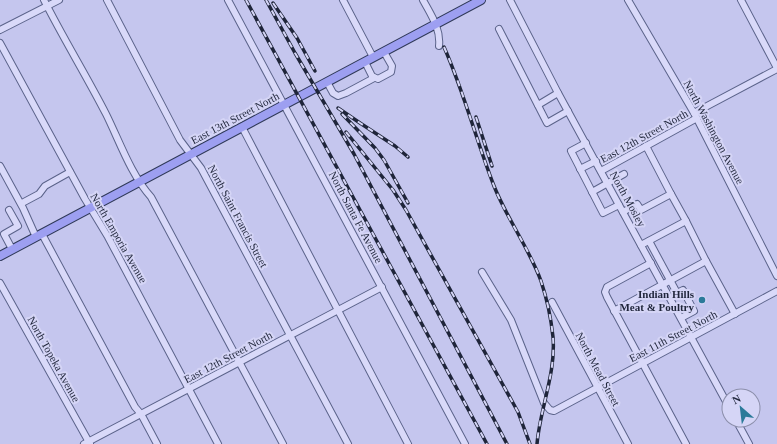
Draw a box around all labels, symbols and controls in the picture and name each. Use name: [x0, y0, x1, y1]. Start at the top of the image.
street label: North Washington Avenue: [681, 78, 747, 186]
street label: East 13th Street North: [189, 89, 282, 146]
street label: East 12th Street North: [598, 107, 690, 165]
street label: North Saint Francis Street: [206, 163, 270, 269]
street label: North Santa Fe Avenue: [327, 169, 385, 265]
street label: North Mosley: [608, 169, 648, 229]
street label: North Emporia Avenue: [88, 191, 150, 285]
place label: Indian Hills Meat & Poultry: [619, 288, 695, 313]
marker: Indian Hills Meat & Poultry: [697, 295, 707, 305]
street label: East 11th Street North: [627, 308, 719, 364]
street label: North Topeka Avenue: [25, 314, 83, 404]
street label: East 12th Street North: [182, 328, 275, 385]
street label: North Mead Street: [573, 330, 623, 408]
north arrow: [721, 388, 761, 428]
text: N: [730, 392, 743, 406]

